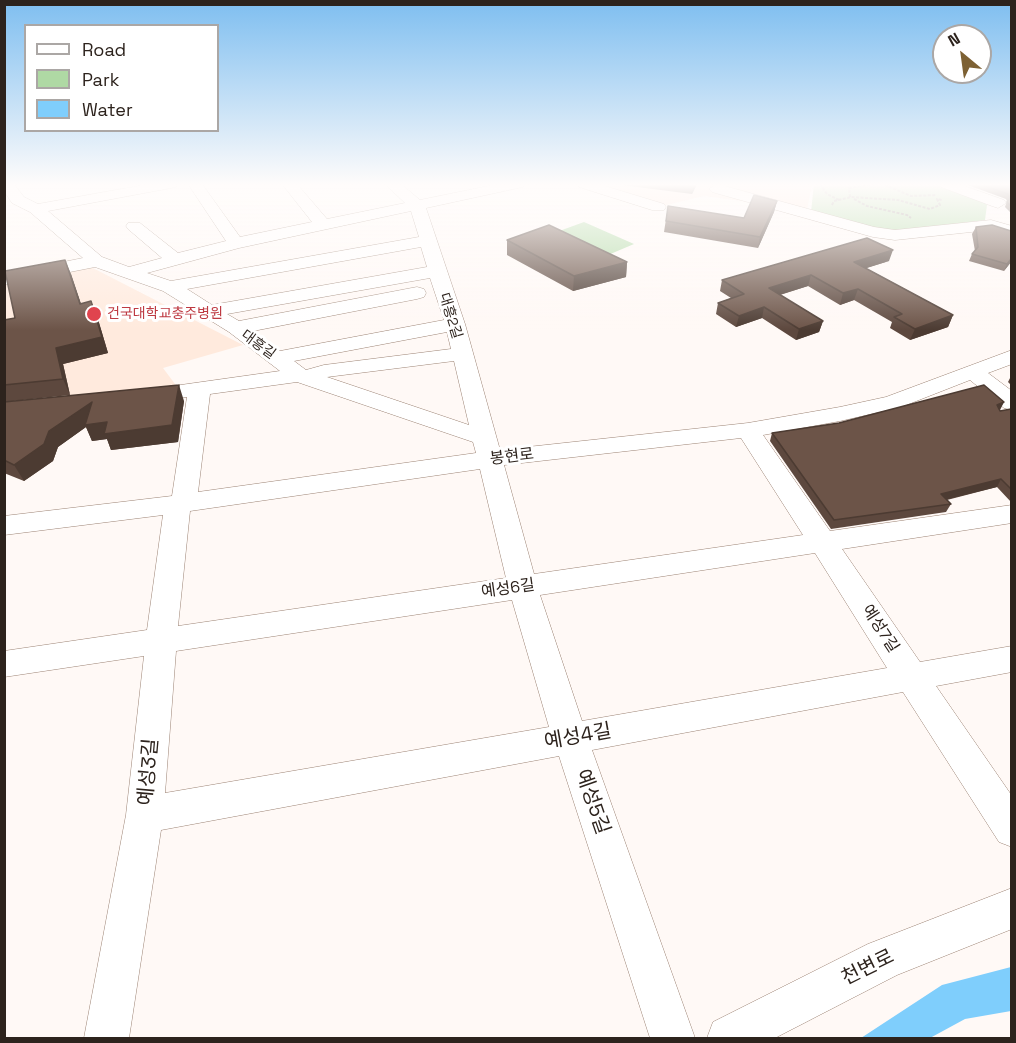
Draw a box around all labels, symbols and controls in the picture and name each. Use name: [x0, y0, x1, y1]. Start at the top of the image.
legend: [24, 24, 219, 132]
north arrow: [932, 24, 992, 84]
text: N: [944, 28, 964, 51]
text: Road: [82, 38, 126, 61]
text: Park: [82, 68, 119, 91]
text: Water: [82, 98, 133, 121]
street label: 대흥2길: [435, 291, 465, 341]
marker: 건국대학교충주병원: [85, 305, 103, 323]
place label: 건국대학교충주병원: [107, 306, 223, 322]
street label: 대흥길: [237, 327, 279, 363]
street label: 봉현로: [489, 445, 535, 469]
street label: 예성6길: [480, 576, 536, 602]
street label: 예성7길: [857, 601, 903, 657]
street label: 예성4길: [543, 719, 613, 755]
street label: 예성3길: [134, 737, 164, 807]
street label: 예성5길: [570, 766, 614, 838]
street label: 천변로: [838, 945, 898, 991]

